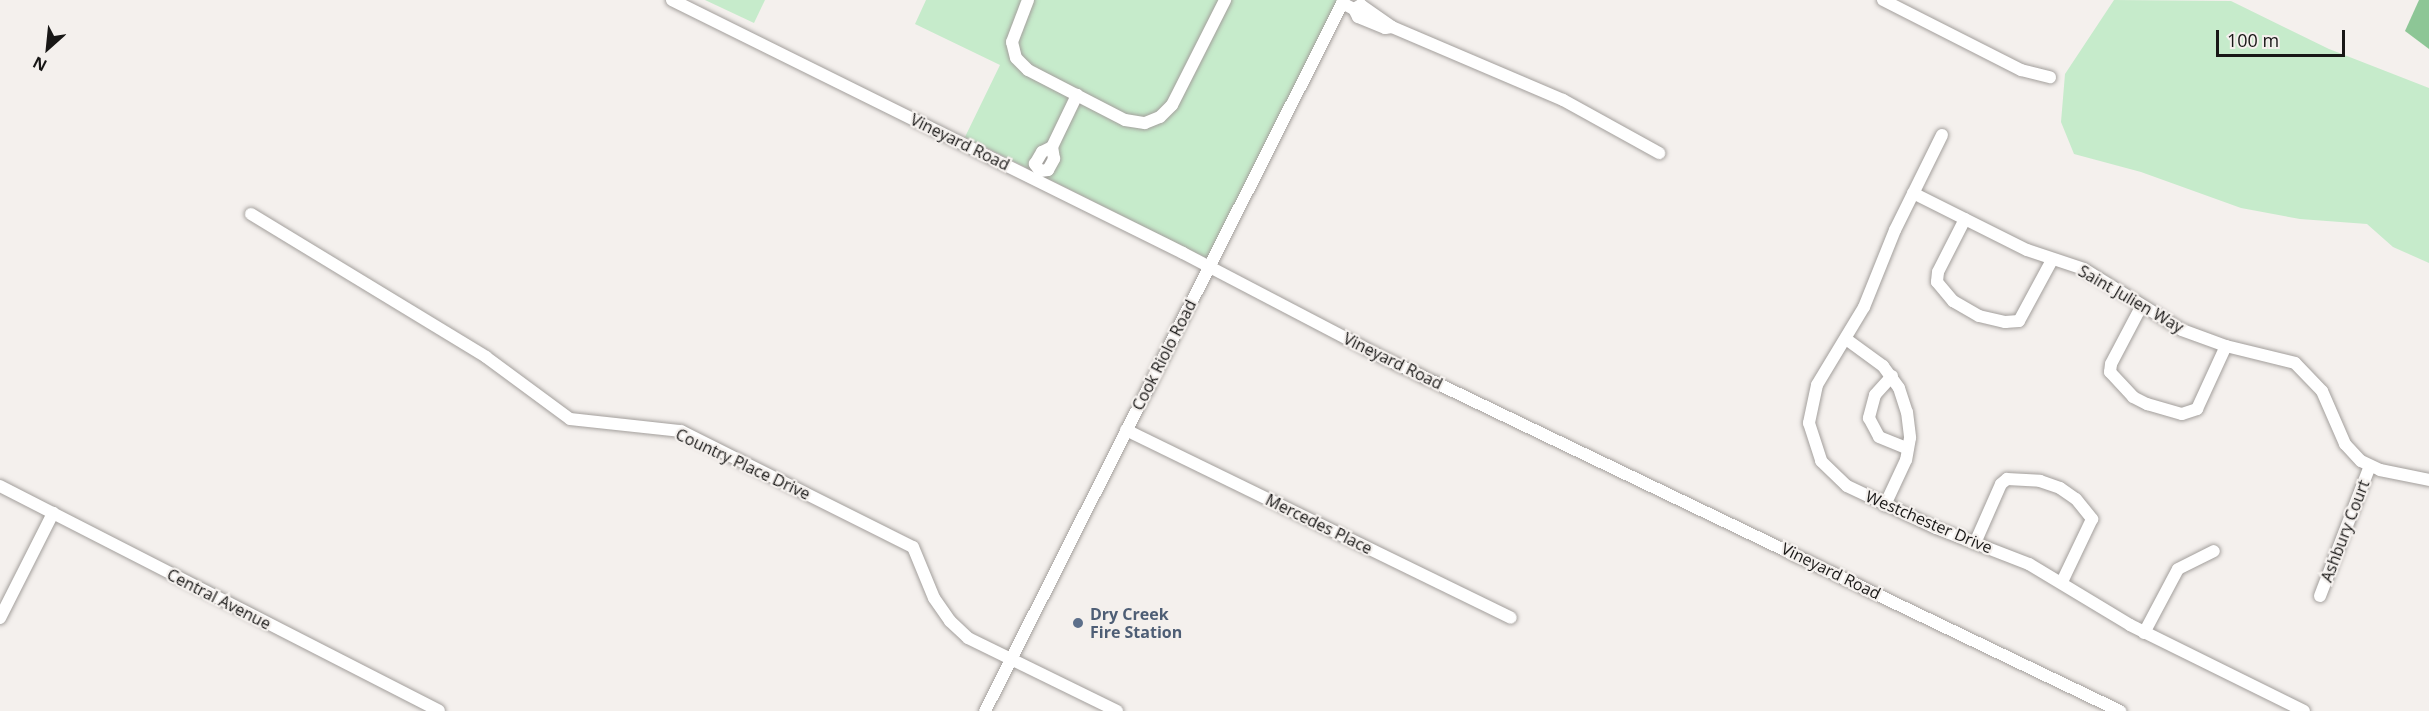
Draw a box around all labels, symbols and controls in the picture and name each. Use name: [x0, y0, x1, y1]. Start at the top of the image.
north arrow: [18, 18, 78, 78]
scale bar: [2219, 18, 2348, 56]
text: 100 m: [2227, 28, 2279, 52]
text: N: [29, 51, 51, 77]
street label: Vineyard Road: [907, 110, 1013, 174]
street label: Saint Julien Way: [2075, 261, 2187, 337]
street label: Cook Riolo Road: [1128, 297, 1200, 413]
street label: Vineyard Road: [1340, 329, 1446, 393]
street label: Country Place Drive: [673, 424, 813, 504]
street label: Ashbury Court: [2317, 477, 2373, 585]
street label: Westchester Drive: [1863, 487, 1995, 557]
street label: Mercedes Place: [1263, 490, 1375, 558]
street label: Vineyard Road: [1778, 539, 1884, 603]
street label: Central Avenue: [164, 565, 274, 633]
place label: Dry Creek Fire Station: [1090, 604, 1182, 642]
marker: Dry Creek Fire Station: [1071, 616, 1085, 630]

